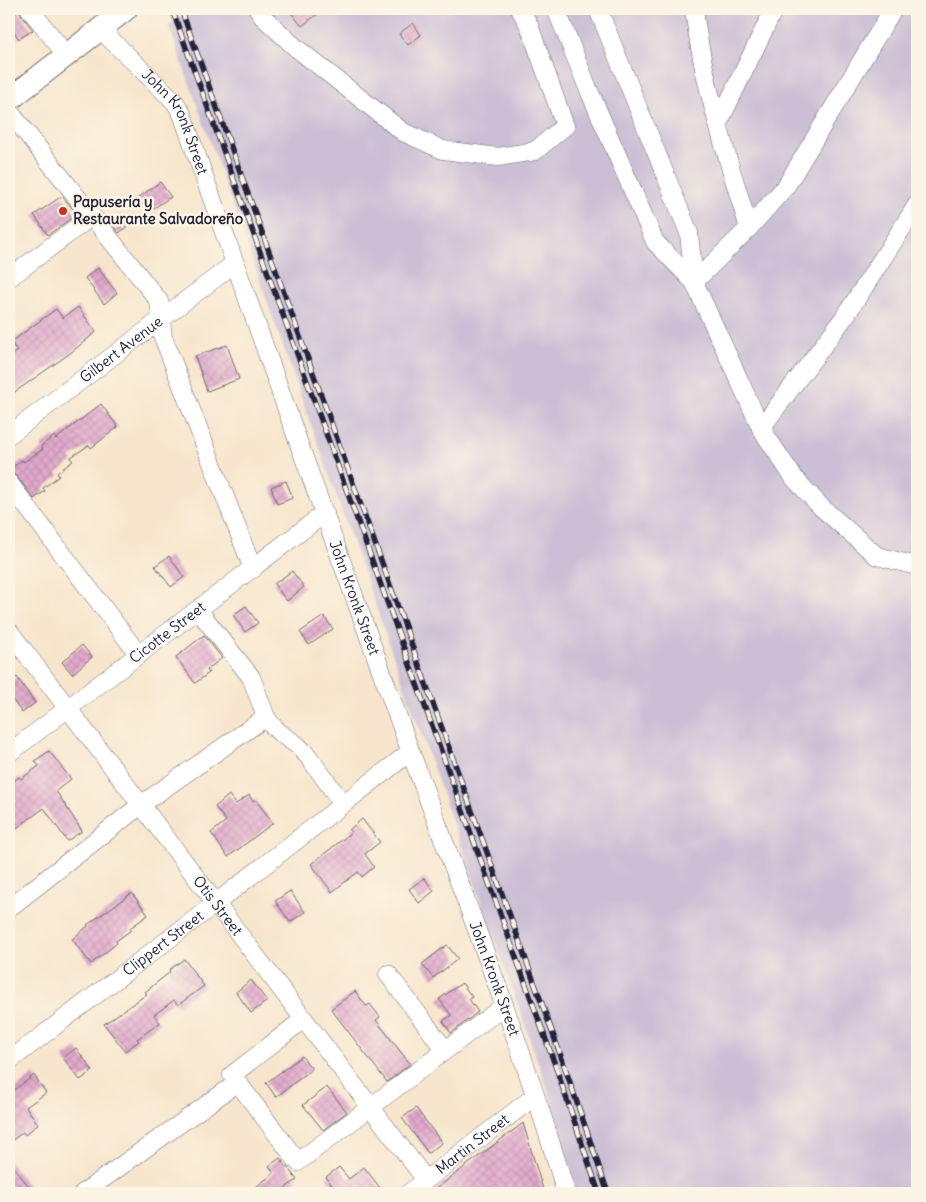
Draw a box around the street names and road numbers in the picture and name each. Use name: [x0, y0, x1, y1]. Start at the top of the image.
street label: John Kronk Street: [138, 65, 213, 177]
street label: Gilbert Avenue: [76, 312, 166, 387]
street label: John Kronk Street: [325, 538, 384, 658]
street label: Cicotte Street: [125, 597, 209, 667]
street label: Otis Street: [189, 872, 247, 939]
street label: Clippert Street: [119, 906, 207, 980]
street label: John Kronk Street: [466, 919, 524, 1038]
street label: Martin Street: [432, 1110, 513, 1178]

